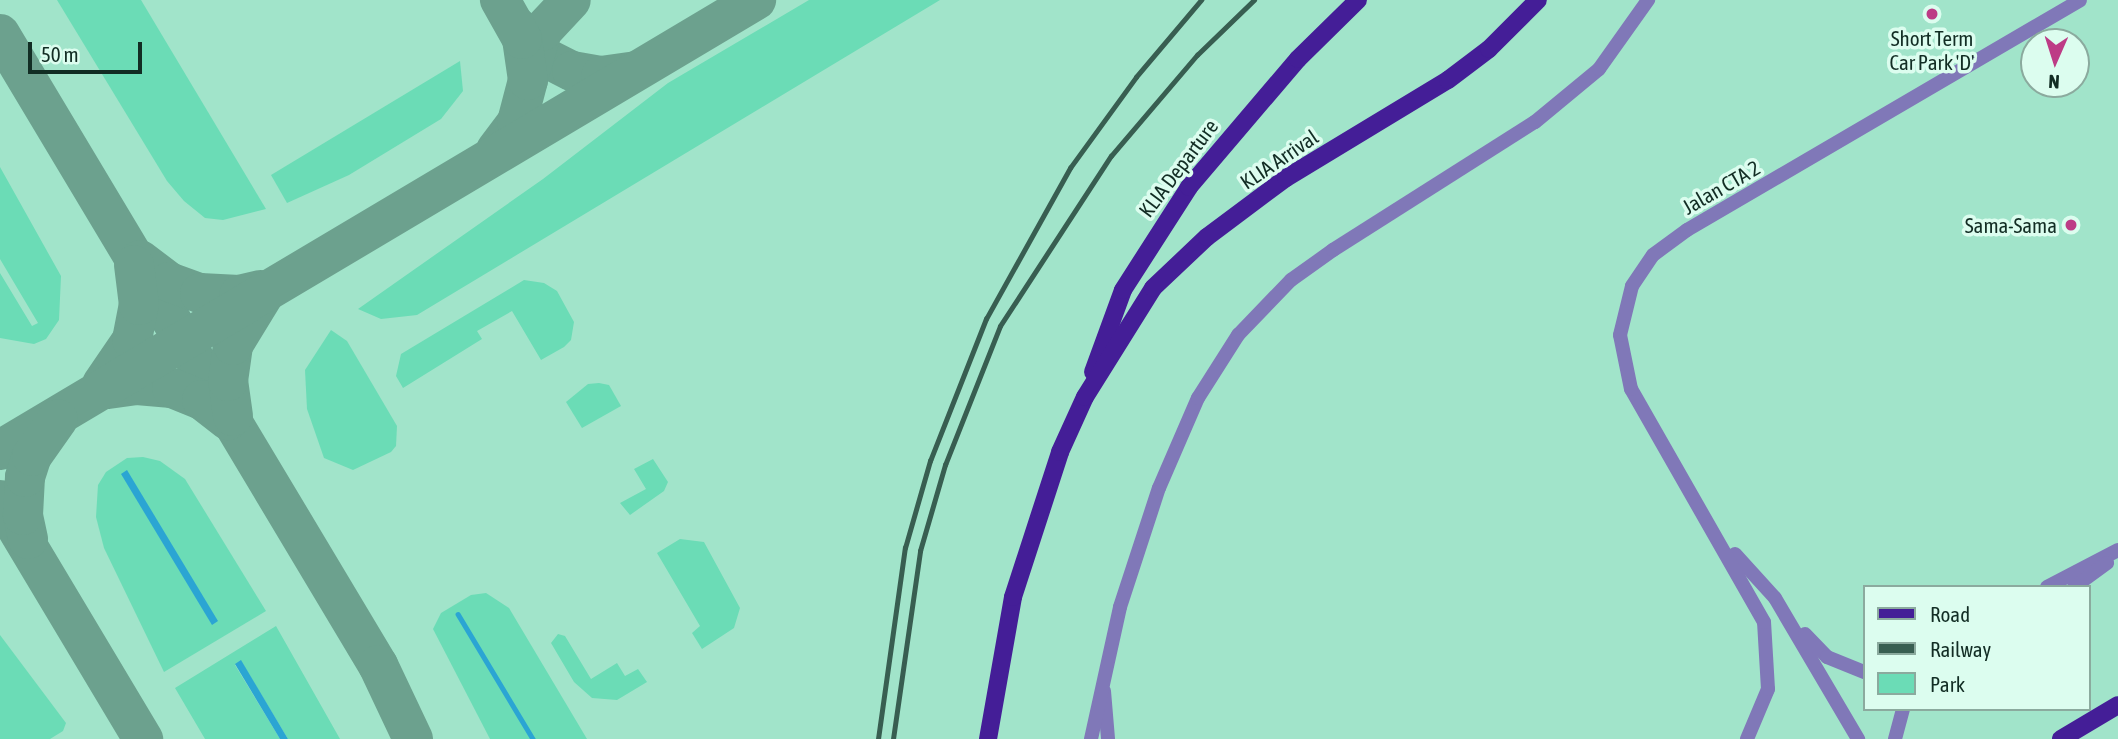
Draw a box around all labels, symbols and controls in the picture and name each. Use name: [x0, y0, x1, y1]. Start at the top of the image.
marker: Short Term Car Park 'D': [1924, 6, 1940, 22]
place label: Short Term Car Park 'D': [1890, 25, 1974, 75]
scale bar: [32, 28, 145, 72]
north arrow: [2020, 28, 2090, 98]
text: 50 m: [41, 42, 79, 66]
text: N: [2048, 71, 2060, 93]
street label: KLIA Departure: [1133, 114, 1223, 222]
street label: KLIA Arrival: [1235, 124, 1323, 194]
street label: Jalan CTA 2: [1678, 155, 1764, 219]
place label: Sama-Sama: [1965, 212, 2057, 238]
marker: Sama-Sama: [2063, 217, 2079, 233]
legend: [1862, 585, 2090, 711]
text: Road: [1930, 602, 1970, 626]
text: Railway: [1930, 637, 1991, 661]
text: Park: [1930, 672, 1965, 696]

